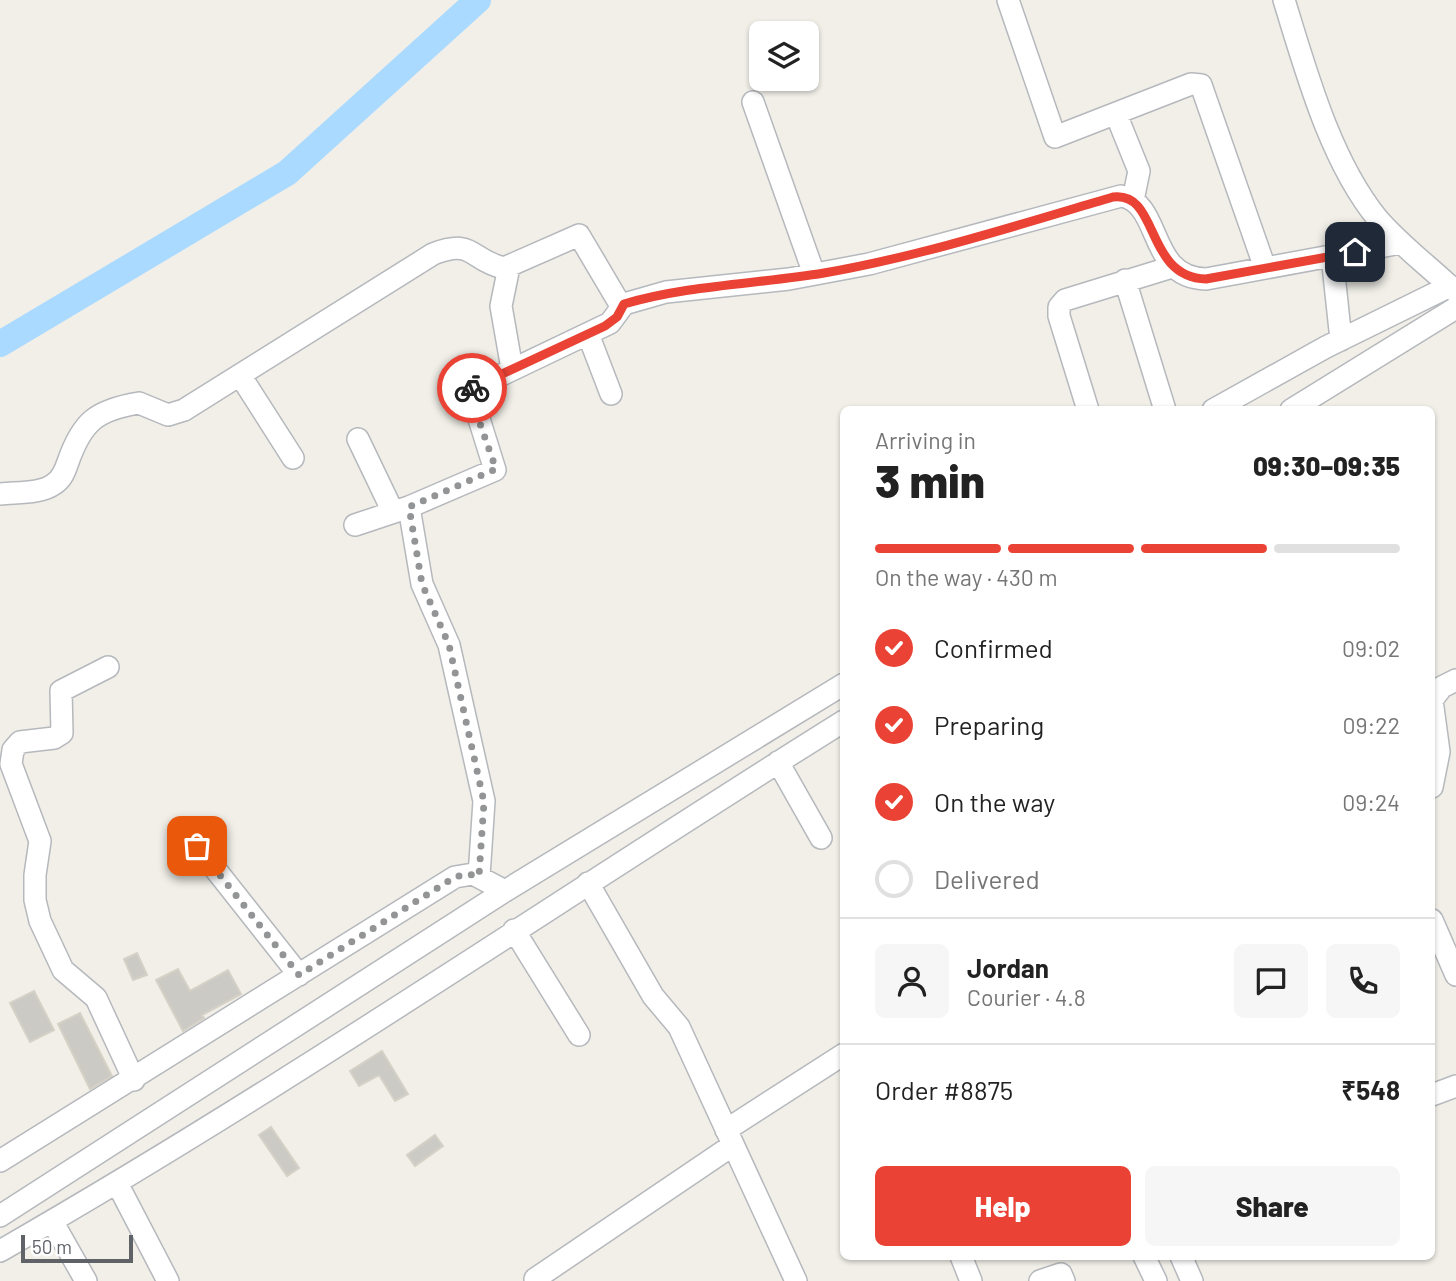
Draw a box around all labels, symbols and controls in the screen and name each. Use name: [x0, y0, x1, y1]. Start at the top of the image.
map controls: [749, 21, 819, 91]
button: layers: [749, 21, 819, 91]
pin: [1325, 222, 1385, 282]
icon: home: [1336, 233, 1374, 271]
courier: [437, 353, 507, 423]
icon: bike: [453, 369, 491, 407]
text: Arriving in: [875, 426, 976, 454]
text: 09:30–09:35: [1253, 450, 1400, 481]
text: 3 min: [875, 452, 985, 507]
text: On the way · 430 m: [875, 563, 1057, 591]
icon: check: [875, 629, 913, 667]
text: Confirmed: [934, 632, 1053, 663]
text: 09:02: [1342, 634, 1400, 662]
icon: check: [875, 706, 913, 744]
text: Preparing: [934, 709, 1044, 740]
text: 09:22: [1343, 711, 1400, 739]
icon: check: [875, 783, 913, 821]
text: On the way: [934, 786, 1055, 817]
text: 09:24: [1342, 788, 1400, 816]
pin: [167, 816, 227, 876]
icon: bag: [178, 827, 216, 865]
text: Delivered: [934, 863, 1040, 894]
button: person: [875, 944, 949, 1018]
button: chat: [1234, 944, 1308, 1018]
button: phone: [1326, 944, 1400, 1018]
text: Jordan: [967, 952, 1049, 983]
text: Courier · 4.8: [967, 983, 1086, 1011]
text: Order #8875: [875, 1074, 1013, 1105]
text: ₹548: [1341, 1074, 1400, 1105]
button: Help: [875, 1166, 1131, 1246]
button: Share: [1145, 1166, 1400, 1246]
scale bar: [21, 1232, 133, 1264]
text: 50 m: [32, 1235, 72, 1258]

